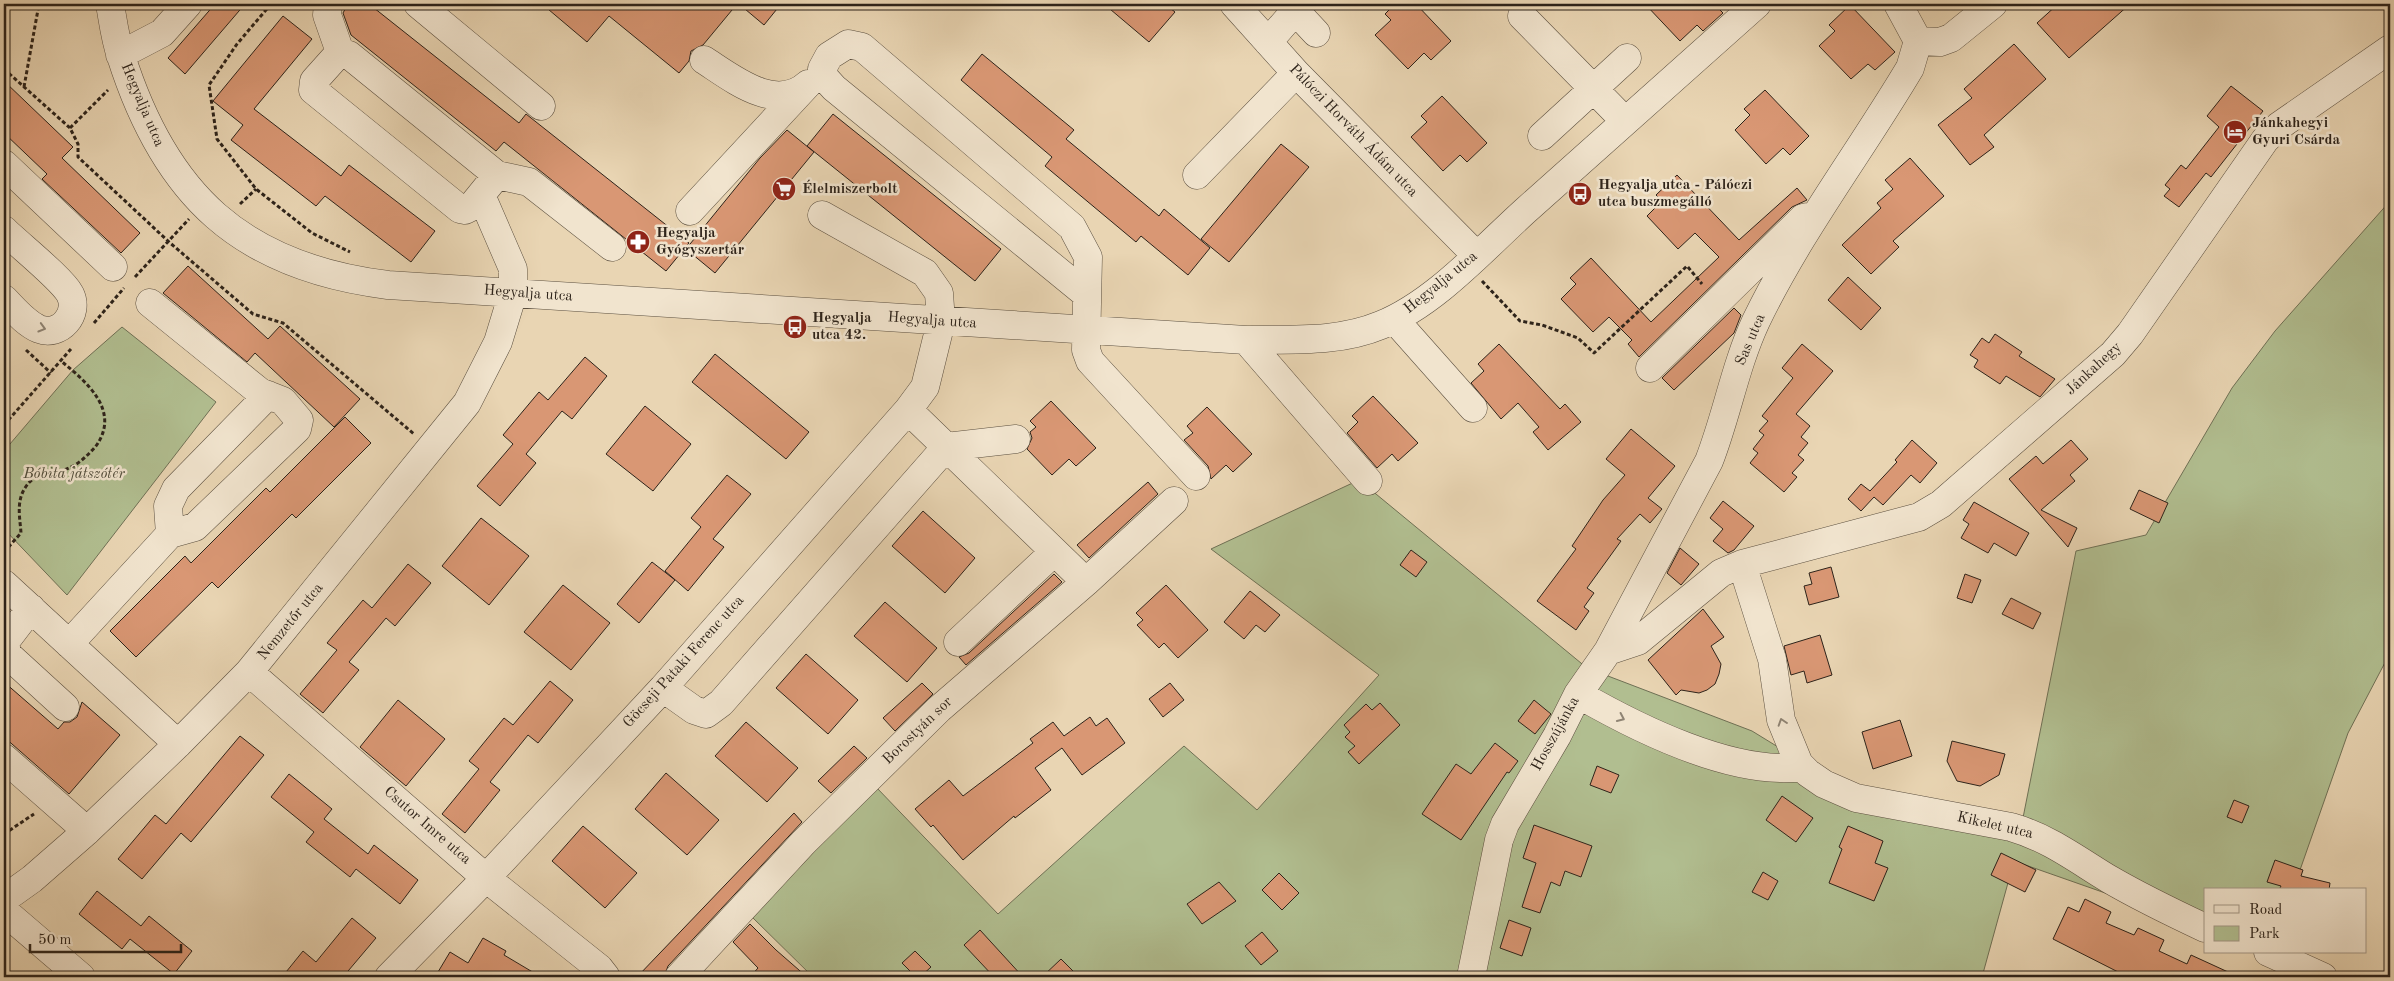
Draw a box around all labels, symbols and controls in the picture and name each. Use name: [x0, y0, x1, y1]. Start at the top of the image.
street label: Pálóczi Horváth Ádám utca: [1286, 60, 1423, 201]
street label: Hegyalja utca: [118, 61, 167, 150]
place label: Jánkahegyi Gyuri Csárda: [2252, 116, 2341, 148]
hotel icon: Jánkahegyi Gyuri Csárda: [2222, 119, 2248, 145]
supermarket icon: Élelmiszerbolt: [771, 176, 797, 202]
place label: Hegyalja utca - Pálóczi utca buszmegálló: [1598, 178, 1752, 210]
place label: Élelmiszerbolt: [802, 179, 898, 197]
bus stop icon: Hegyalja utca - Pálóczi utca buszmegálló: [1567, 181, 1593, 207]
place label: Hegyalja Gyógyszertár: [656, 226, 745, 258]
pharmacy icon: Hegyalja Gyógyszertár: [625, 229, 651, 255]
street label: Hegyalja utca: [1402, 249, 1481, 317]
street label: Hegyalja utca: [483, 283, 574, 305]
street label: Hegyalja utca: [887, 310, 978, 332]
place label: Hegyalja utca 42.: [812, 311, 872, 343]
street label: Sas utca: [1733, 311, 1769, 368]
bus stop icon: Hegyalja utca 42.: [782, 314, 808, 340]
one-way arrow: [37, 322, 46, 333]
street label: Jánkahegy: [2063, 340, 2125, 398]
park label: Bóbita játszótér: [22, 467, 125, 482]
street label: Nemzetőr utca: [256, 580, 327, 663]
street label: Göcseji Pataki Ferenc utca: [621, 593, 747, 731]
street label: Borostyán sor: [880, 694, 956, 768]
street label: Hosszújánka: [1529, 694, 1583, 774]
one-way arrow: [1616, 712, 1625, 722]
one-way arrow: [1778, 719, 1788, 727]
street label: Csutor Imre utca: [381, 784, 474, 868]
street label: Kikelet utca: [1955, 810, 2035, 842]
legend: [2204, 888, 2366, 954]
text: Road: [2249, 903, 2283, 918]
scale bar: [30, 921, 181, 953]
text: Park: [2249, 927, 2280, 942]
text: 50 m: [38, 933, 72, 948]

